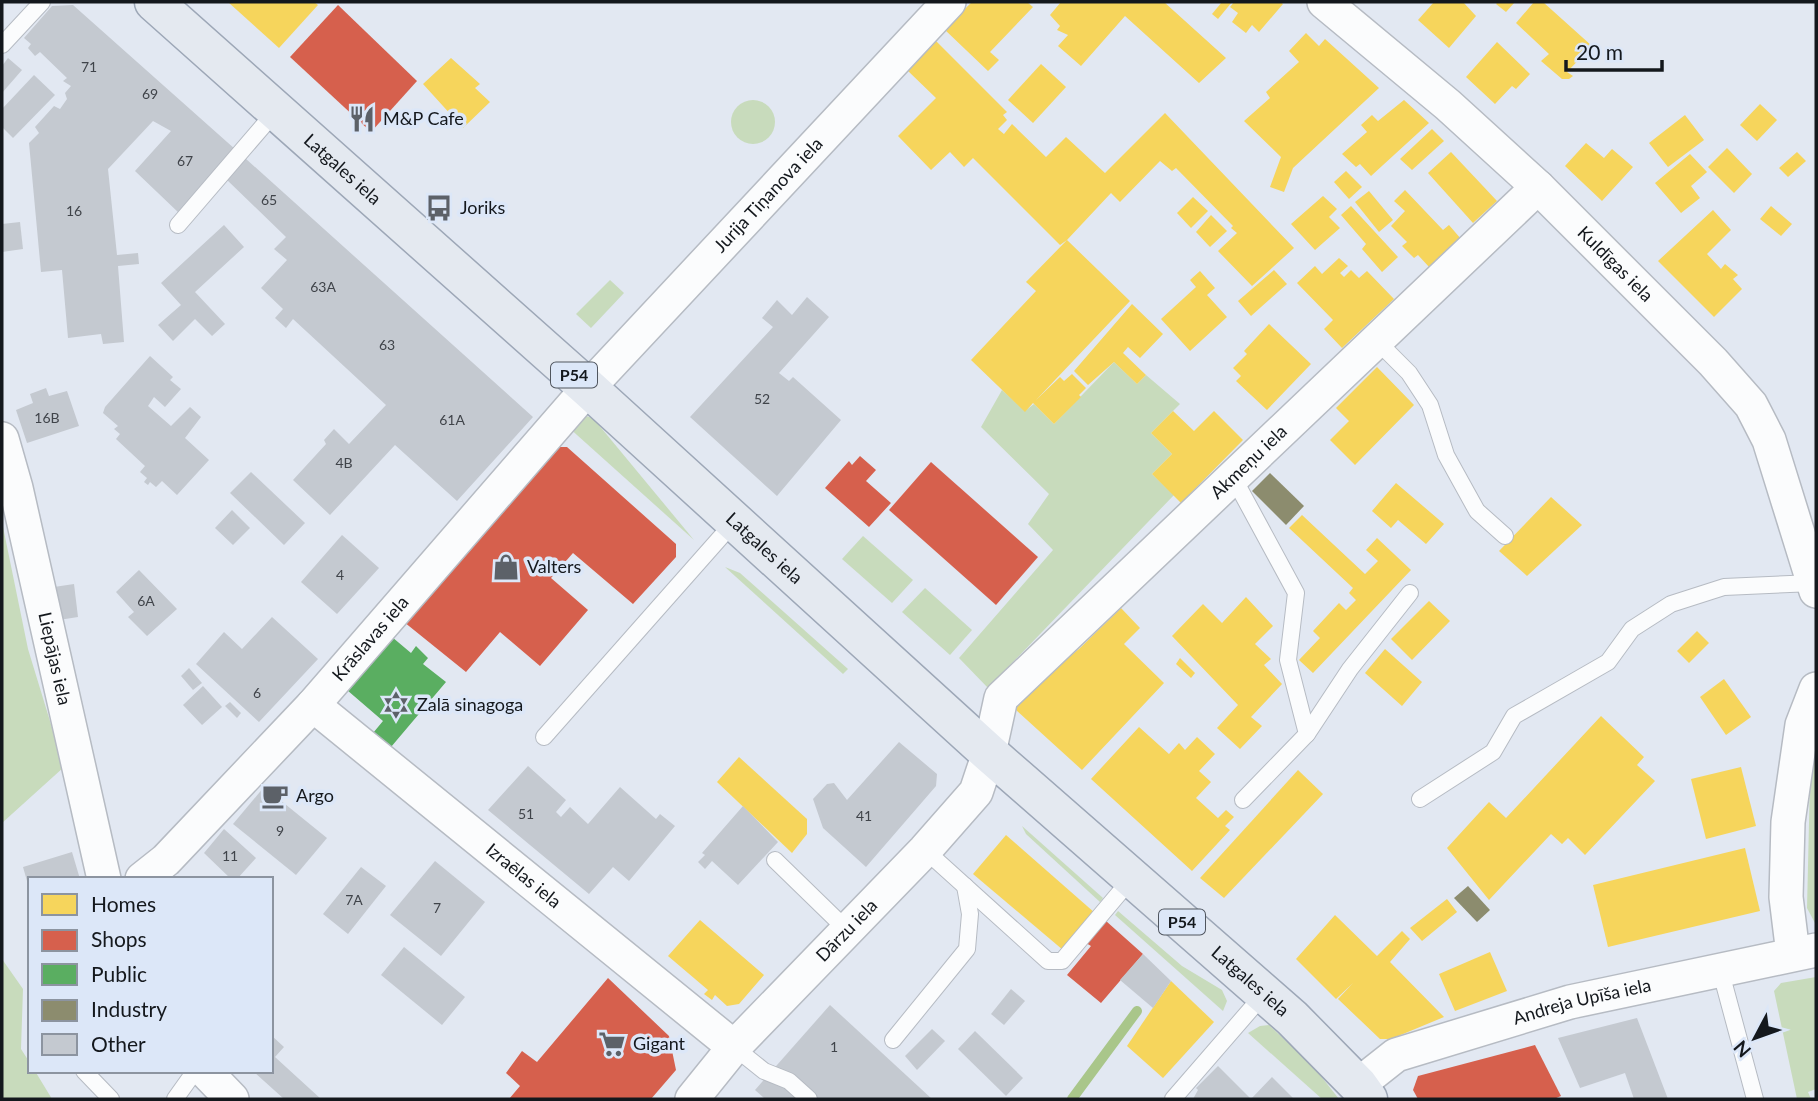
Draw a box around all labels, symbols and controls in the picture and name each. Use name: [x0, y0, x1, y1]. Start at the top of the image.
scale bar: [1566, 28, 1662, 72]
text: 20 m: [1576, 39, 1623, 64]
house number: 71: [81, 58, 97, 75]
house number: 69: [142, 85, 158, 102]
restaurant icon: M&P Cafe: [347, 104, 377, 134]
place label: M&P Cafe: [383, 107, 464, 129]
street label: Latgales iela: [300, 129, 386, 209]
street label: Jurija Tiņanova iela: [709, 132, 827, 256]
house number: 67: [177, 152, 193, 169]
house number: 65: [261, 191, 277, 208]
bus stop icon: Joriks: [424, 193, 454, 223]
place label: Joriks: [460, 196, 506, 218]
house number: 16: [66, 202, 82, 219]
street label: Kuldīgas iela: [1573, 221, 1658, 306]
house number: 63A: [310, 278, 336, 295]
house number: 63: [379, 336, 395, 353]
road number: P54: [551, 362, 597, 388]
house number: 52: [754, 390, 770, 407]
house number: 16B: [34, 409, 60, 426]
house number: 61A: [439, 411, 465, 428]
street label: Akmeņu iela: [1205, 420, 1291, 503]
house number: 4B: [335, 454, 353, 471]
street label: Latgales iela: [722, 507, 808, 588]
shop icon: Valters: [491, 552, 521, 582]
place label: Valters: [527, 555, 581, 577]
house number: 4: [336, 566, 344, 583]
street label: Krāslavas iela: [327, 591, 413, 685]
house number: 6A: [137, 592, 155, 609]
street label: Liepājas iela: [34, 610, 77, 707]
house number: 6: [253, 684, 261, 701]
synagogue icon: Zalā sinagoga: [381, 690, 411, 720]
place label: Zalā sinagoga: [417, 693, 523, 715]
cafe icon: Argo: [260, 781, 290, 811]
place label: Argo: [296, 784, 334, 806]
house number: 51: [518, 805, 534, 822]
house number: 41: [856, 807, 872, 824]
house number: 9: [276, 822, 284, 839]
street label: Izraēlas iela: [482, 838, 566, 912]
house number: 11: [222, 847, 238, 864]
legend: [28, 877, 273, 1073]
text: Homes: [91, 891, 156, 916]
house number: 7A: [345, 891, 363, 908]
street label: Dārzu iela: [811, 894, 881, 966]
house number: 7: [433, 899, 441, 916]
road number: P54: [1159, 910, 1205, 934]
text: Shops: [91, 926, 147, 951]
street label: Latgales iela: [1207, 941, 1294, 1021]
text: Public: [91, 961, 147, 986]
street label: Andreja Upīša iela: [1510, 973, 1653, 1029]
text: Industry: [91, 996, 167, 1021]
north arrow: [1720, 1003, 1790, 1073]
supermarket icon: Gigant: [597, 1029, 627, 1059]
text: Other: [91, 1031, 146, 1056]
place label: Gigant: [633, 1032, 686, 1054]
text: N: [1728, 1036, 1755, 1063]
house number: 1: [830, 1038, 838, 1055]

